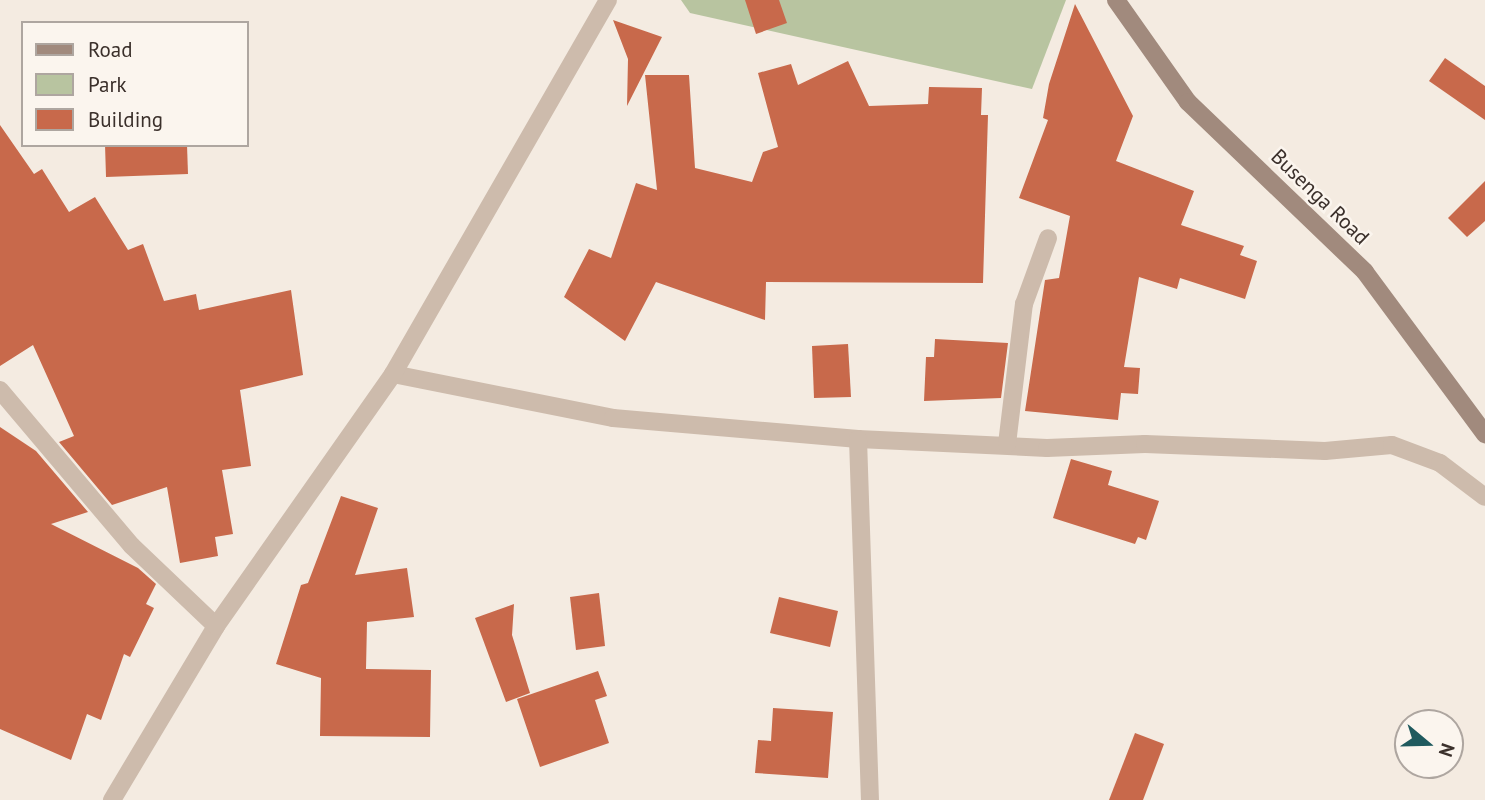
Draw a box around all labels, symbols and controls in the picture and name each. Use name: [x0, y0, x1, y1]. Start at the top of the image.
legend: [21, 21, 248, 147]
text: Road: [88, 36, 132, 63]
text: Park: [88, 71, 127, 98]
text: Building: [88, 106, 163, 133]
street label: Busenga Road: [1266, 144, 1374, 250]
north arrow: [1394, 709, 1464, 779]
text: N: [1434, 740, 1460, 760]

